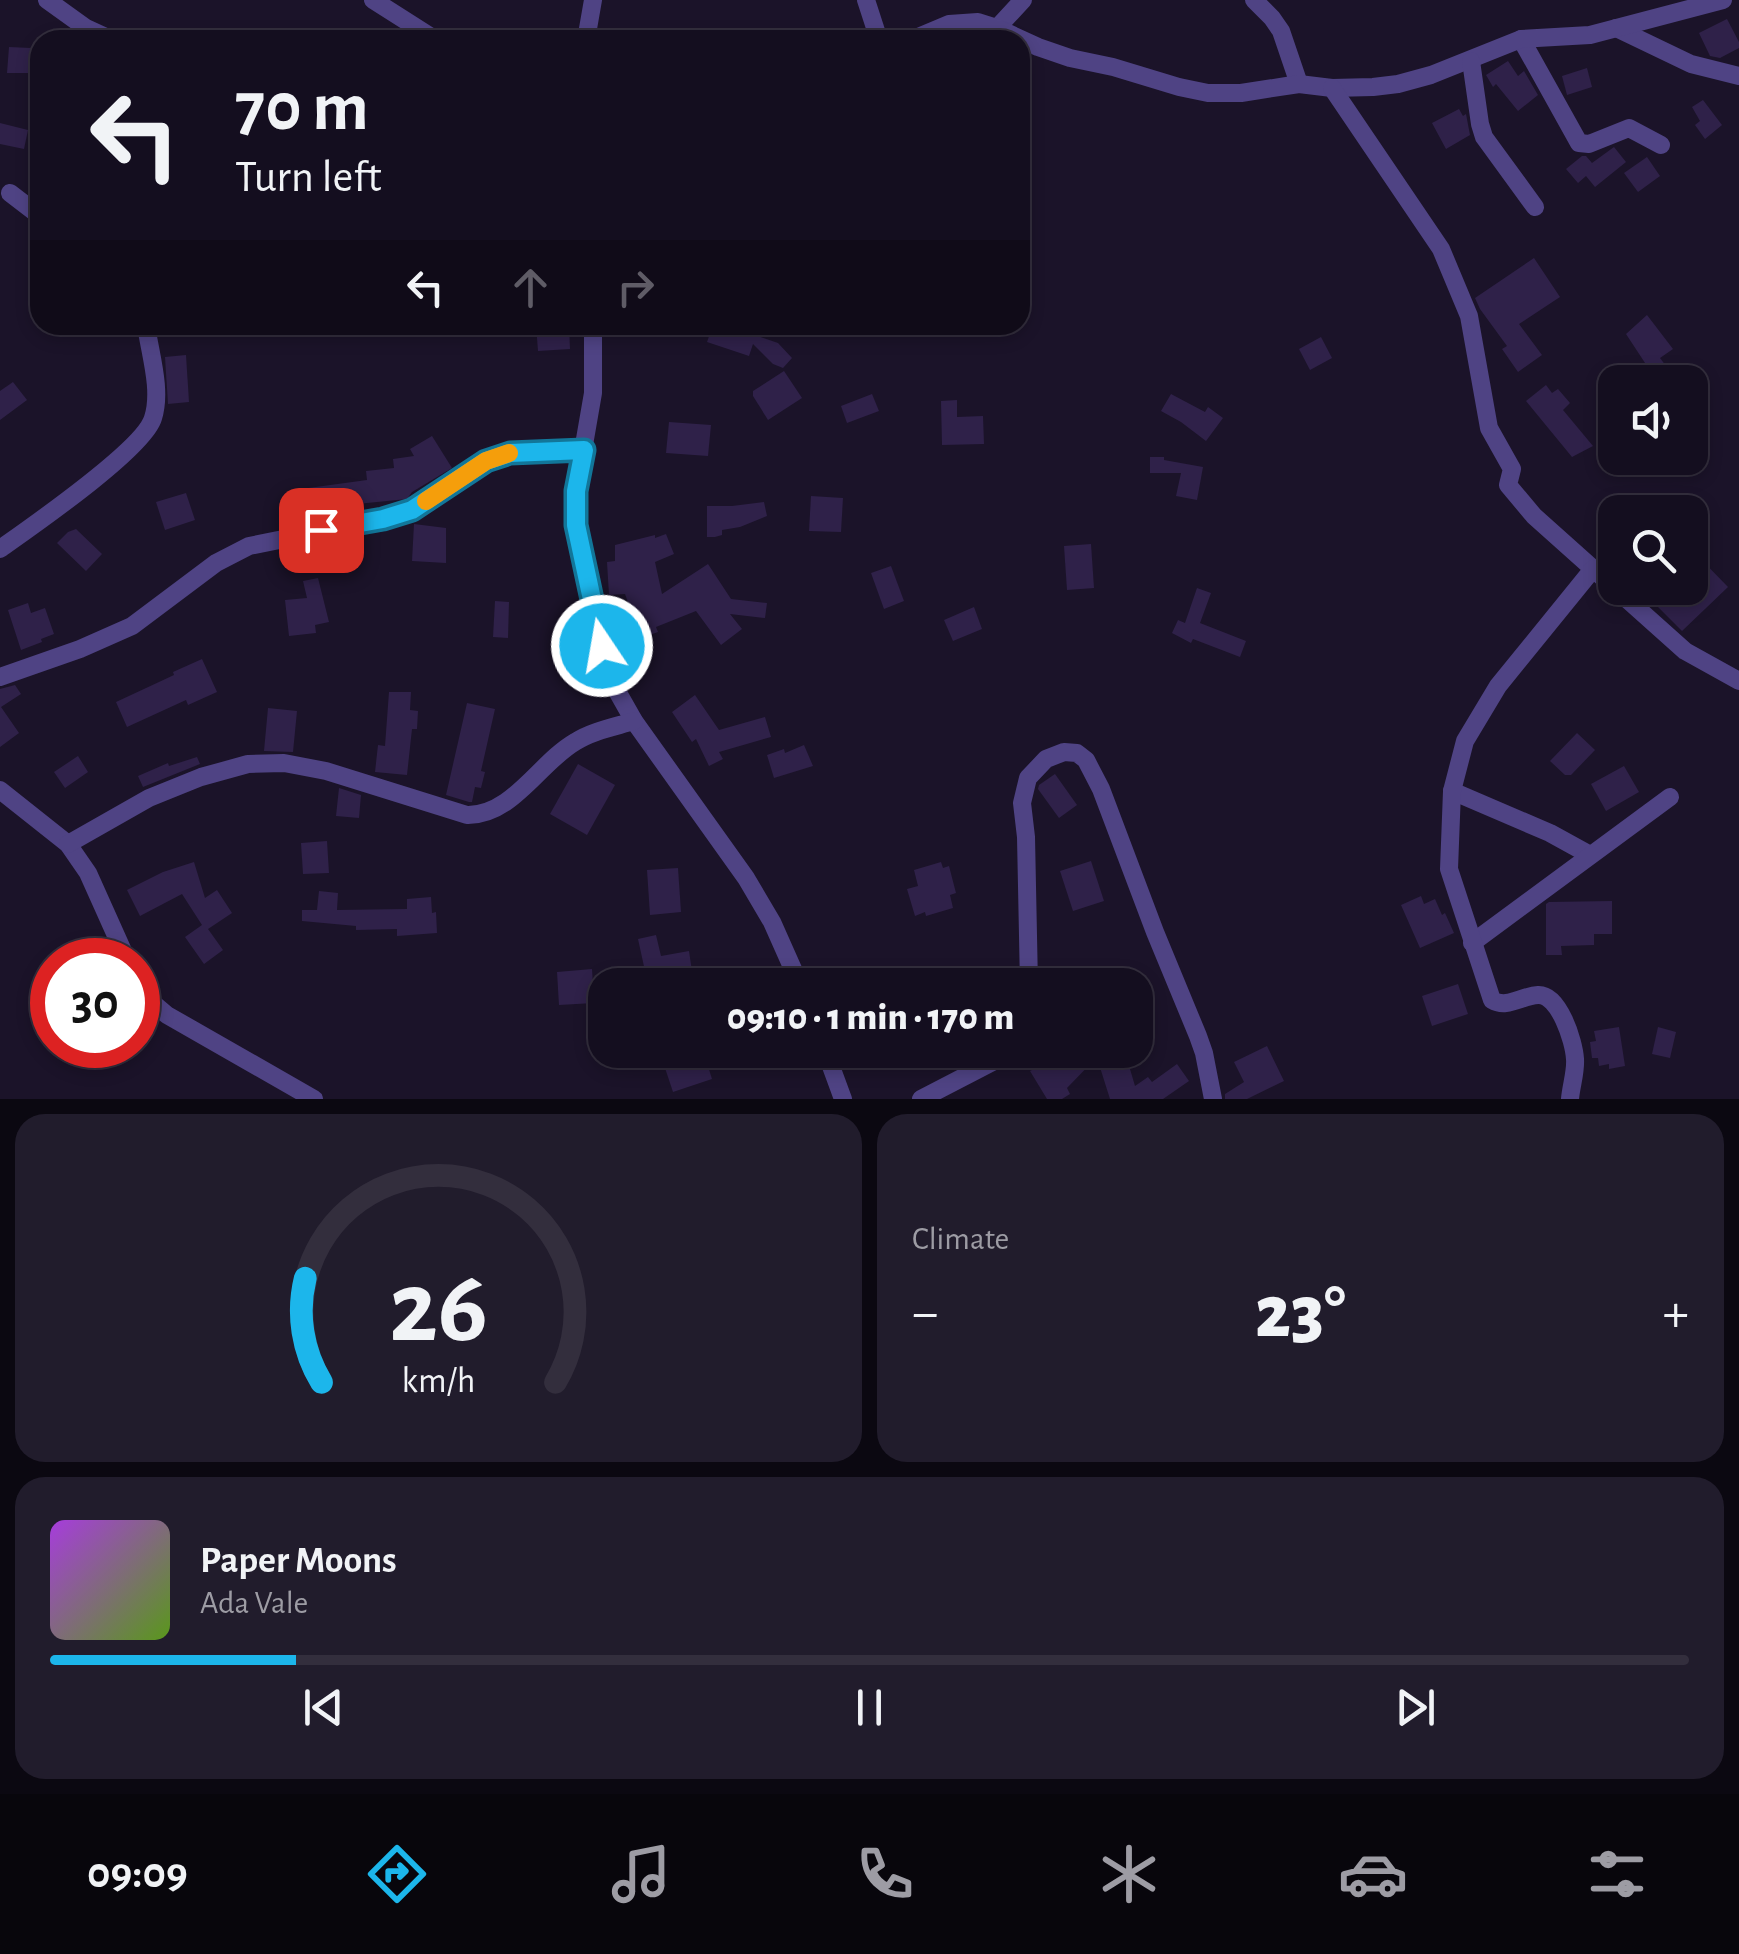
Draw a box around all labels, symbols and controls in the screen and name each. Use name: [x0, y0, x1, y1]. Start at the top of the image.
icon: left: [70, 70, 200, 200]
text: 70 m: [235, 73, 369, 143]
text: Turn left: [235, 155, 382, 200]
icon: left: [398, 260, 453, 315]
icon: ahead: [503, 260, 558, 315]
icon: right: [608, 260, 663, 315]
map controls: [1598, 365, 1708, 605]
button: sound: [1598, 365, 1708, 475]
pin: [279, 488, 364, 573]
button: search: [1598, 495, 1708, 605]
icon: arrive: [294, 503, 349, 558]
position arrow: [550, 594, 654, 698]
speed limit sign: 30: [30, 938, 160, 1068]
text: 09:10 · 1 min · 170 m: [727, 999, 1014, 1037]
text: Climate: [912, 1223, 1009, 1255]
text: 26: [389, 1257, 488, 1361]
text: 23°: [1255, 1276, 1346, 1351]
text: −: [912, 1286, 938, 1341]
text: +: [1663, 1286, 1689, 1341]
text: km/h: [402, 1363, 475, 1399]
text: Paper Moons: [200, 1542, 397, 1580]
text: Ada Vale: [200, 1587, 308, 1619]
icon: previous: [296, 1680, 351, 1735]
icon: pause: [842, 1680, 897, 1735]
icon: next: [1388, 1680, 1443, 1735]
icon: directions: [362, 1839, 432, 1909]
icon: music: [606, 1839, 676, 1909]
icon: phone: [850, 1839, 920, 1909]
icon: climate: [1094, 1839, 1164, 1909]
icon: car: [1338, 1839, 1408, 1909]
icon: filters: [1582, 1839, 1652, 1909]
text: 09:09: [87, 1851, 188, 1896]

